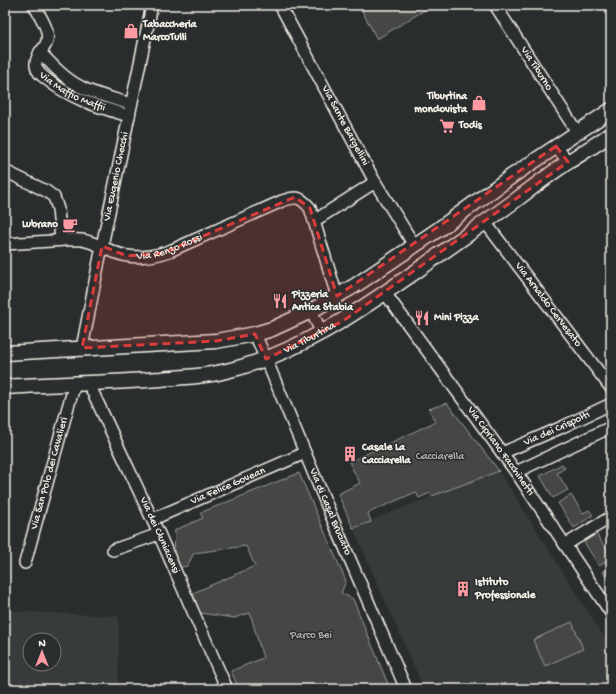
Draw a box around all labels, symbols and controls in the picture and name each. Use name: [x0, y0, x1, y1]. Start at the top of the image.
place label: Tabaccheria MarcoTulli: [142, 19, 198, 44]
shop icon: Tabaccheria MarcoTulli: [122, 22, 140, 40]
street label: Via Tiburno: [517, 44, 555, 93]
street label: Via Maffio Maffii: [36, 69, 107, 114]
street label: Via Sante Bargellini: [318, 83, 371, 168]
place label: Tiburtina mondovista: [414, 90, 468, 116]
shop icon: Tiburtina mondovista: [470, 94, 488, 112]
supermarket icon: Todis: [438, 117, 456, 135]
place label: Todis: [458, 120, 483, 132]
street label: Via Eugenio Checchi: [101, 131, 132, 223]
cafe icon: Lubrano: [61, 216, 79, 234]
place label: Lubrano: [22, 219, 58, 231]
street label: Via Renzo Rossi: [135, 231, 204, 263]
street label: Via Arnaldo Cervesato: [511, 260, 584, 350]
place label: Pizzeria Antica Stabia: [291, 289, 354, 314]
restaurant icon: Pizzeria Antica Stabia: [271, 292, 289, 310]
restaurant icon: Mini Pizza: [413, 309, 431, 327]
place label: Mini Pizza: [434, 312, 479, 324]
street label: Via Tiburtina: [281, 319, 339, 357]
street label: Via Cipriano Facchinetti: [464, 404, 536, 498]
street label: Via dei Crispolti: [521, 409, 592, 449]
street label: Via San Polo dei Cavalieri: [28, 416, 71, 532]
place label: Casale La Cacciarella: [361, 442, 411, 467]
building icon: Casale La Cacciarella: [341, 445, 359, 463]
park label: Cacciarella: [416, 451, 465, 463]
street label: Via Felice Govean: [188, 465, 268, 508]
street label: Via di Casal Bruciato: [306, 466, 354, 557]
street label: Via dei Cluniacensi: [136, 494, 182, 576]
place label: Istituto Professionale: [474, 576, 537, 602]
building icon: Istituto Professionale: [454, 580, 472, 598]
park label: Parco Bei: [289, 630, 332, 642]
north arrow: [22, 632, 62, 672]
text: N: [38, 638, 46, 650]

